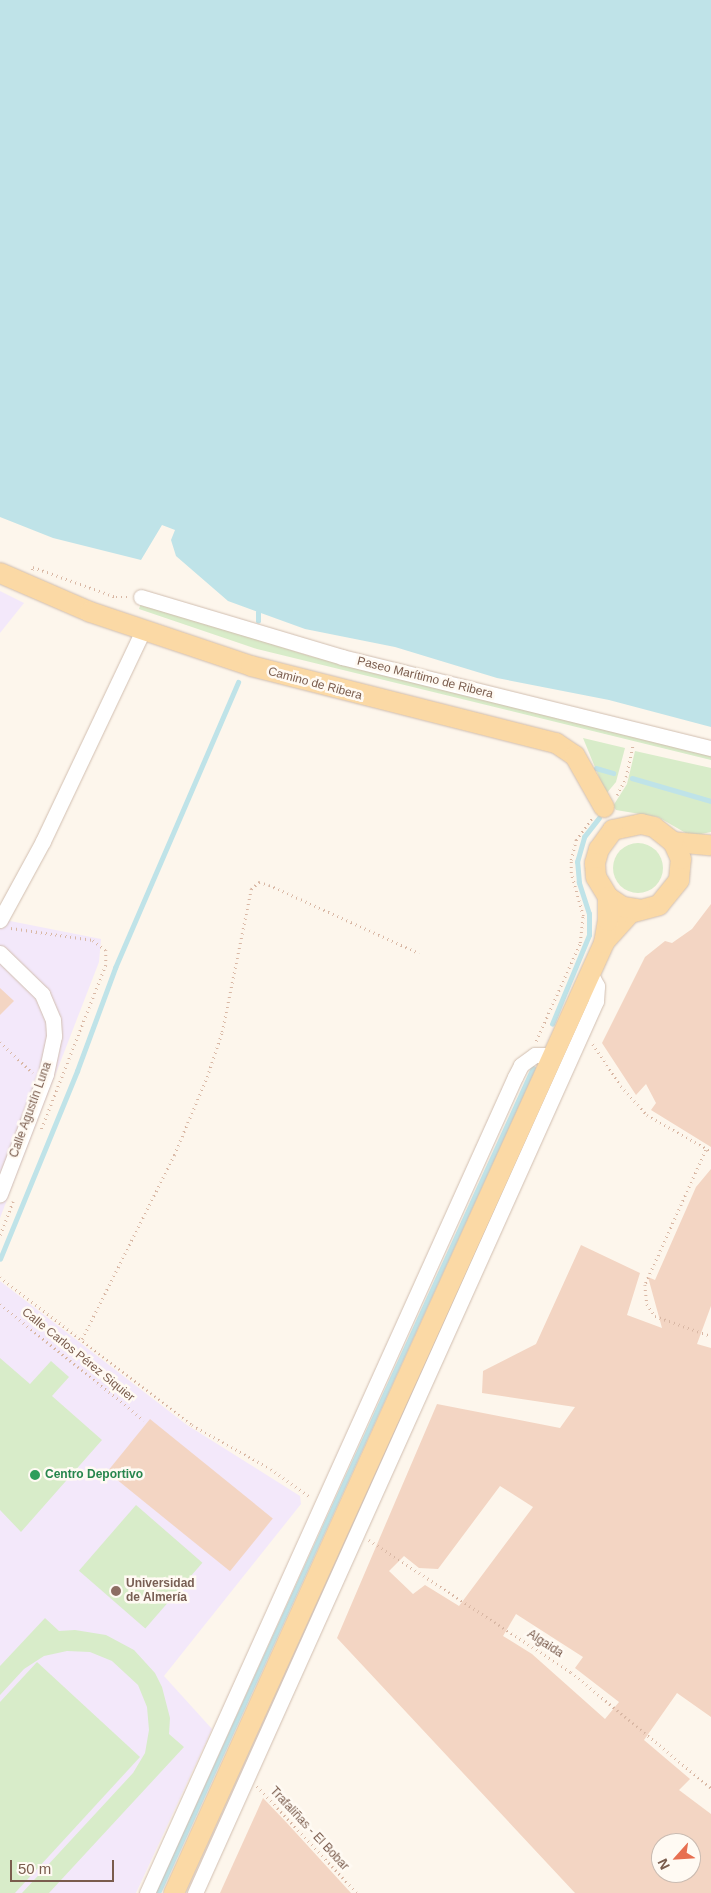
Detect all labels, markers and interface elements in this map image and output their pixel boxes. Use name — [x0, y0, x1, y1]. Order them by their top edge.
street label: Paseo Marítimo de Ribera — [356, 654, 494, 702]
street label: Camino de Ribera — [266, 665, 364, 703]
street label: Calle Agustín Luna — [7, 1060, 55, 1160]
street label: Calle Carlos Pérez Siquier — [19, 1305, 137, 1405]
place label: Centro Deportivo — [45, 1468, 143, 1482]
marker: Centro Deportivo — [29, 1469, 41, 1481]
place label: Universidad de Almería — [126, 1577, 195, 1605]
marker: Universidad de Almería — [110, 1585, 122, 1597]
street label: Algaida — [524, 1627, 566, 1661]
street label: Trafaliñas - El Bobar — [267, 1784, 351, 1874]
north arrow — [651, 1833, 701, 1883]
scale bar — [12, 1850, 116, 1882]
text: N — [654, 1856, 673, 1872]
text: 50 m — [18, 1860, 51, 1877]

